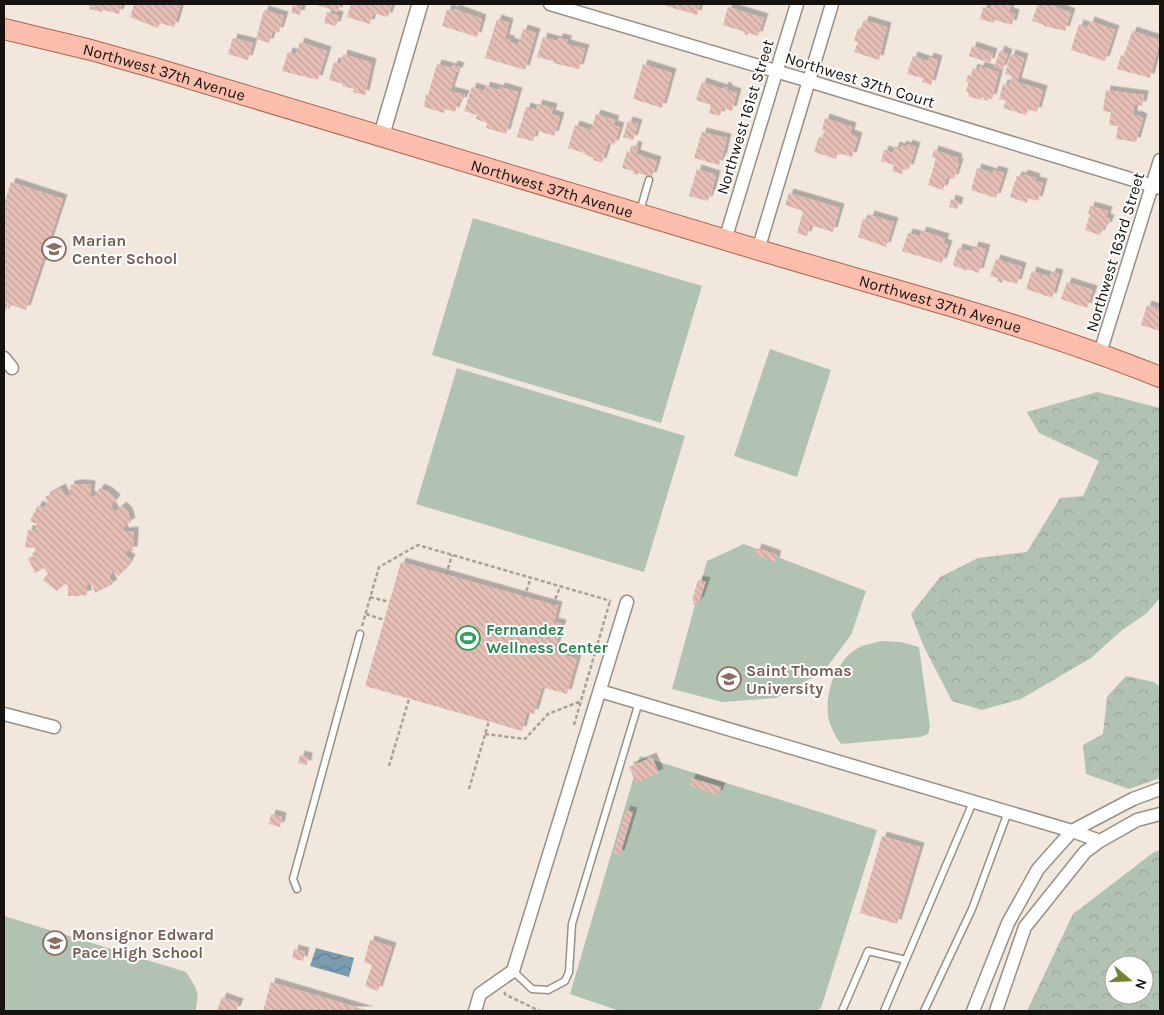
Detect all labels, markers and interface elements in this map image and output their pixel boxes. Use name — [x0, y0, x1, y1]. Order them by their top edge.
street label: Northwest 161st Street — [712, 37, 778, 197]
street label: Northwest 37th Avenue — [81, 39, 248, 105]
street label: Northwest 37th Court — [783, 48, 937, 112]
street label: Northwest 37th Avenue — [469, 155, 636, 221]
street label: Northwest 163rd Street — [1082, 170, 1148, 334]
place label: Marian Center School — [72, 231, 177, 268]
school or university icon: Marian Center School — [41, 236, 67, 262]
street label: Northwest 37th Avenue — [857, 270, 1024, 337]
place label: Fernandez Wellness Center — [486, 620, 608, 657]
sports icon: Fernandez Wellness Center — [455, 625, 481, 651]
place label: Saint Thomas University — [746, 661, 852, 698]
school or university icon: Saint Thomas University — [716, 666, 742, 692]
place label: Monsignor Edward Pace High School — [72, 925, 214, 962]
school or university icon: Monsignor Edward Pace High School — [42, 930, 68, 956]
north arrow — [1104, 955, 1154, 1005]
text: N — [1131, 977, 1150, 992]

